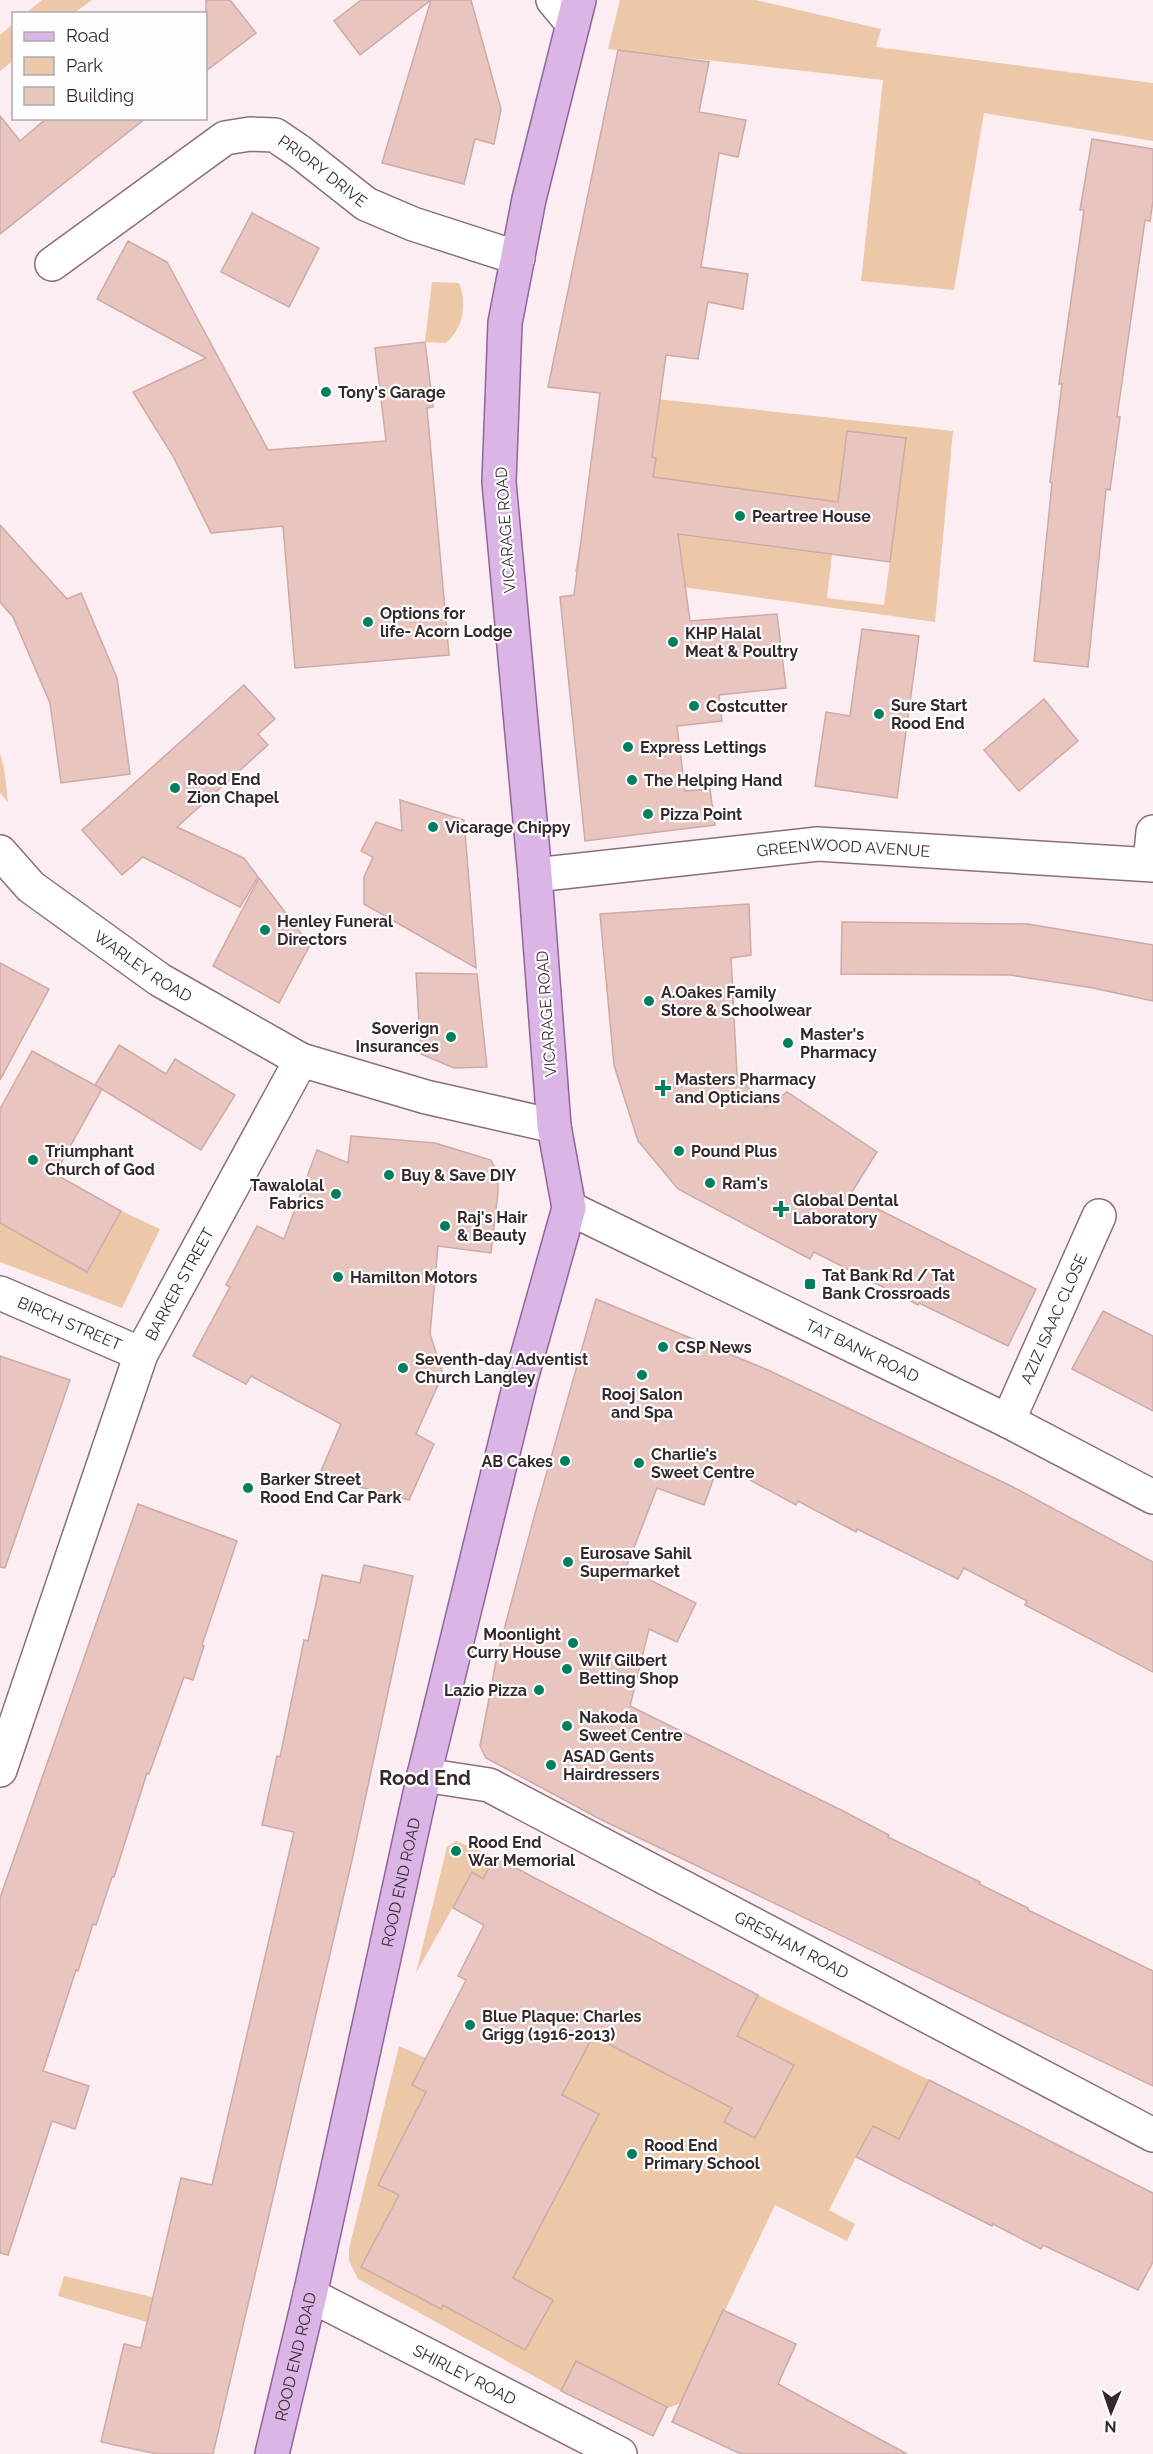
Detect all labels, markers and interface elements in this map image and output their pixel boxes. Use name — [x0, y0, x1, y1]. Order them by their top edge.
legend — [12, 12, 207, 120]
text: Road — [66, 25, 109, 46]
text: Park — [66, 55, 103, 76]
text: Building — [66, 85, 134, 106]
street label: PRIORY DRIVE — [275, 131, 371, 211]
place label: Tony's Garage — [338, 383, 446, 402]
marker: Tony's Garage — [319, 385, 333, 399]
street label: VICARAGE ROAD — [492, 466, 519, 594]
place label: Peartree House — [752, 507, 871, 526]
marker: Peartree House — [733, 509, 747, 523]
place label: Options for life- Acorn Lodge — [380, 604, 513, 641]
marker: Options for life- Acorn Lodge — [361, 615, 375, 629]
place label: KHP Halal Meat & Poultry — [685, 624, 798, 661]
marker: KHP Halal Meat & Poultry — [666, 635, 680, 649]
place label: Sure Start Rood End — [891, 696, 967, 733]
place label: Costcutter — [706, 697, 787, 716]
marker: Costcutter — [687, 699, 701, 713]
marker: Sure Start Rood End — [872, 707, 886, 721]
place label: Express Lettings — [640, 738, 767, 757]
marker: Express Lettings — [621, 740, 635, 754]
place label: Rood End Zion Chapel — [187, 770, 280, 807]
place label: The Helping Hand — [644, 771, 782, 790]
marker: The Helping Hand — [625, 773, 639, 787]
marker: Rood End Zion Chapel — [168, 781, 182, 795]
place label: Pizza Point — [660, 805, 742, 824]
marker: Pizza Point — [641, 807, 655, 821]
place label: Vicarage Chippy — [445, 818, 571, 837]
marker: Vicarage Chippy — [426, 820, 440, 834]
street label: GREENWOOD AVENUE — [756, 835, 931, 861]
place label: Henley Funeral Directors — [277, 912, 394, 949]
marker: Henley Funeral Directors — [258, 923, 272, 937]
street label: WARLEY ROAD — [90, 926, 195, 1006]
street label: VICARAGE ROAD — [533, 950, 560, 1078]
place label: A.Oakes Family Store & Schoolwear — [661, 983, 812, 1020]
marker: A.Oakes Family Store & Schoolwear — [642, 994, 656, 1008]
place label: Soverign Insurances — [356, 1019, 439, 1056]
place label: Master's Pharmacy — [800, 1025, 877, 1062]
marker: Soverign Insurances — [444, 1030, 458, 1044]
marker: Master's Pharmacy — [781, 1036, 795, 1050]
place label: Masters Pharmacy and Opticians — [675, 1070, 816, 1107]
marker: Masters Pharmacy and Opticians — [656, 1081, 670, 1095]
place label: Triumphant Church of God — [45, 1142, 155, 1179]
place label: Pound Plus — [691, 1142, 777, 1161]
marker: Pound Plus — [672, 1144, 686, 1158]
marker: Triumphant Church of God — [26, 1153, 40, 1167]
place label: Buy & Save DIY — [401, 1166, 517, 1185]
marker: Buy & Save DIY — [382, 1168, 396, 1182]
place label: Ram's — [722, 1174, 768, 1193]
place label: Tawalolal Fabrics — [250, 1176, 325, 1213]
marker: Ram's — [703, 1176, 717, 1190]
marker: Tawalolal Fabrics — [329, 1187, 343, 1201]
place label: Global Dental Laboratory — [793, 1191, 899, 1228]
marker: Global Dental Laboratory — [774, 1202, 788, 1216]
place label: Raj's Hair & Beauty — [457, 1208, 527, 1245]
marker: Raj's Hair & Beauty — [438, 1219, 452, 1233]
street label: BARKER STREET — [141, 1224, 218, 1344]
street label: AZIZ ISAAC CLOSE — [1017, 1251, 1091, 1387]
place label: Tat Bank Rd / Tat Bank Crossroads — [822, 1266, 955, 1303]
place label: Hamilton Motors — [350, 1268, 477, 1287]
marker: Hamilton Motors — [331, 1270, 345, 1284]
marker: Tat Bank Rd / Tat Bank Crossroads — [803, 1277, 817, 1291]
street label: BIRCH STREET — [15, 1293, 125, 1355]
street label: TAT BANK ROAD — [802, 1315, 922, 1386]
place label: CSP News — [675, 1338, 752, 1357]
marker: CSP News — [656, 1340, 670, 1354]
place label: Seventh-day Adventist Church Langley — [415, 1350, 588, 1387]
marker: Seventh-day Adventist Church Langley — [396, 1361, 410, 1375]
marker: Rooj Salon and Spa — [635, 1368, 649, 1382]
place label: Rooj Salon and Spa — [601, 1385, 683, 1422]
place label: Charlie's Sweet Centre — [651, 1445, 755, 1482]
place label: AB Cakes — [481, 1452, 553, 1471]
marker: AB Cakes — [558, 1454, 572, 1468]
marker: Charlie's Sweet Centre — [632, 1456, 646, 1470]
place label: Barker Street Rood End Car Park — [260, 1470, 401, 1507]
marker: Barker Street Rood End Car Park — [241, 1481, 255, 1495]
place label: Eurosave Sahil Supermarket — [580, 1544, 693, 1581]
marker: Eurosave Sahil Supermarket — [561, 1555, 575, 1569]
place label: Moonlight Curry House — [467, 1625, 561, 1662]
marker: Moonlight Curry House — [566, 1636, 580, 1650]
place label: Wilf Gilbert Betting Shop — [579, 1651, 679, 1688]
marker: Wilf Gilbert Betting Shop — [560, 1662, 574, 1676]
place label: Lazio Pizza — [444, 1681, 527, 1700]
marker: Lazio Pizza — [532, 1683, 546, 1697]
place label: Nakoda Sweet Centre — [579, 1708, 683, 1745]
marker: Nakoda Sweet Centre — [560, 1719, 574, 1733]
place label: ASAD Gents Hairdressers — [563, 1747, 660, 1784]
marker: ASAD Gents Hairdressers — [544, 1758, 558, 1772]
district label: Rood End — [379, 1766, 471, 1790]
street label: ROOD END ROAD — [378, 1816, 424, 1949]
place label: Rood End War Memorial — [468, 1833, 576, 1870]
marker: Rood End War Memorial — [449, 1844, 463, 1858]
street label: GRESHAM ROAD — [731, 1907, 852, 1983]
place label: Blue Plaque: Charles Grigg (1916-2013) — [482, 2007, 642, 2044]
marker: Blue Plaque: Charles Grigg (1916-2013) — [463, 2018, 477, 2032]
place label: Rood End Primary School — [644, 2136, 761, 2173]
marker: Rood End Primary School — [625, 2147, 639, 2161]
street label: ROOD END ROAD — [271, 2290, 320, 2423]
street label: SHIRLEY ROAD — [410, 2341, 519, 2409]
north arrow — [1081, 2382, 1141, 2442]
text: N — [1104, 2417, 1117, 2436]

